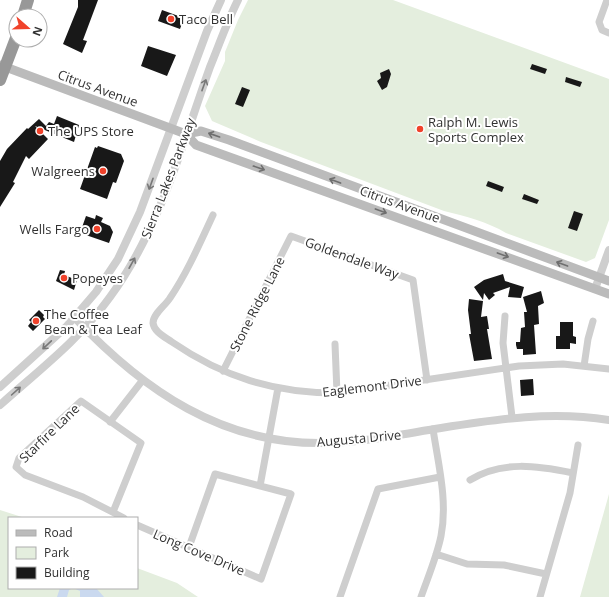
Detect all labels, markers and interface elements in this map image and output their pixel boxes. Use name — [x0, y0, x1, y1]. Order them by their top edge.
north arrow — [8, 8, 48, 48]
place label: Taco Bell — [179, 10, 233, 28]
marker: Taco Bell — [166, 14, 176, 24]
text: N — [29, 25, 46, 38]
street label: Citrus Avenue — [55, 65, 141, 111]
one-way arrow — [201, 78, 208, 91]
place label: Ralph M. Lewis Sports Complex — [428, 113, 524, 146]
street label: Sierra Lakes Parkway — [137, 115, 199, 241]
place label: The UPS Store — [48, 122, 134, 140]
marker: Ralph M. Lewis Sports Complex — [415, 124, 425, 134]
marker: The UPS Store — [35, 126, 45, 136]
one-way arrow — [207, 131, 220, 138]
place label: Walgreens — [31, 162, 95, 180]
one-way arrow — [252, 164, 264, 172]
marker: Walgreens — [98, 166, 108, 176]
one-way arrow — [330, 176, 342, 184]
one-way arrow — [146, 178, 154, 190]
street label: Citrus Avenue — [357, 181, 443, 227]
one-way arrow — [375, 207, 387, 215]
place label: Wells Fargo — [19, 220, 89, 238]
marker: Wells Fargo — [92, 224, 102, 234]
street label: Goldendale Way — [303, 233, 402, 283]
one-way arrow — [497, 252, 509, 260]
street label: Stone Ridge Lane — [225, 253, 289, 355]
one-way arrow — [129, 257, 137, 269]
one-way arrow — [557, 260, 569, 268]
place label: Popeyes — [72, 269, 123, 287]
marker: Popeyes — [59, 273, 69, 283]
place label: The Coffee Bean & Tea Leaf — [44, 305, 142, 338]
marker: The Coffee Bean & Tea Leaf — [31, 316, 41, 326]
one-way arrow — [42, 340, 52, 350]
street label: Eaglemont Drive — [321, 371, 423, 401]
one-way arrow — [11, 386, 21, 395]
street label: Starfire Lane — [15, 400, 83, 466]
street label: Augusta Drive — [316, 425, 402, 451]
legend — [8, 517, 138, 589]
text: Road — [44, 524, 73, 541]
street label: Long Cove Drive — [150, 525, 248, 579]
text: Park — [44, 544, 70, 561]
text: Building — [44, 564, 90, 581]

